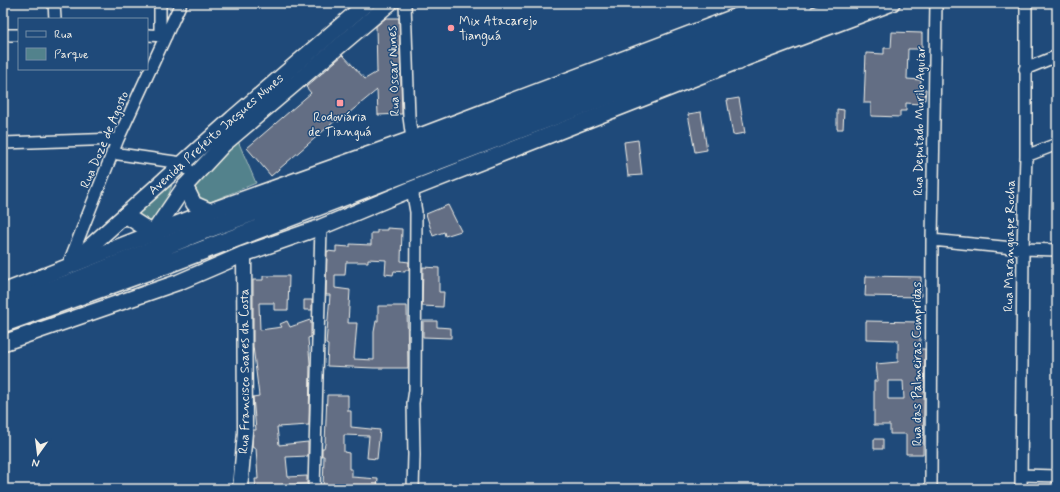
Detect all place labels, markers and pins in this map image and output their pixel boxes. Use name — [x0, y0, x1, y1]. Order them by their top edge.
place label: Mix Atacarejo Tianguá — [459, 13, 537, 46]
marker: Mix Atacarejo Tianguá — [446, 23, 456, 33]
marker: Rodoviária de Tianguá — [335, 98, 345, 108]
place label: Rodoviária de Tianguá — [308, 109, 372, 141]

